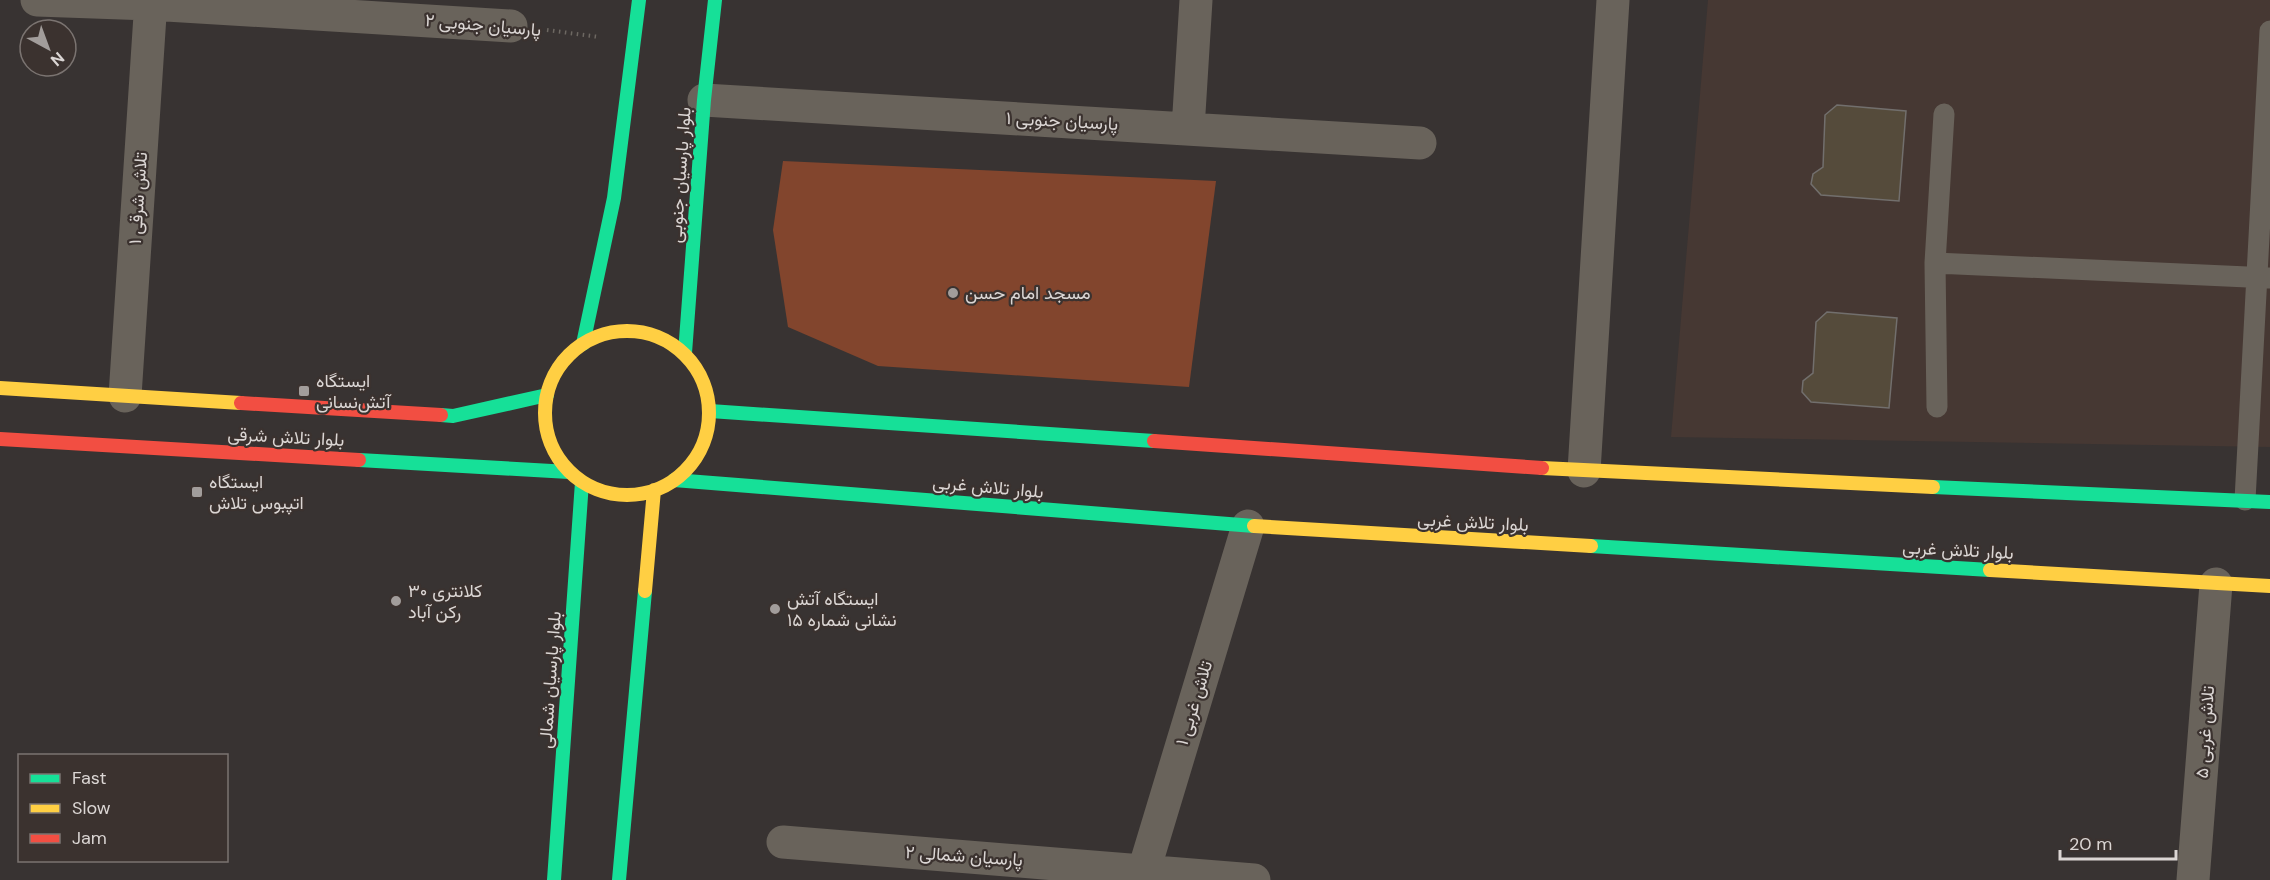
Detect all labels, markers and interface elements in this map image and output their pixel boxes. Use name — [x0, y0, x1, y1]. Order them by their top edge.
street label: ۲ پارسیان جنوبی — [424, 8, 542, 42]
north arrow — [18, 18, 78, 78]
text: N — [46, 47, 69, 71]
street label: بلوار پارسیان جنوبی — [663, 106, 697, 244]
street label: ۱ پارسیان جنوبی — [1005, 106, 1119, 136]
street label: ۱ تلاش شرقی — [123, 151, 153, 245]
place label: مسجد امام حسن — [965, 281, 1091, 305]
marker: مسجد امام حسن — [946, 286, 960, 300]
place label: ایستگاه آتش‌نسانی — [316, 369, 392, 414]
marker: ایستگاه آتش‌نسانی — [297, 384, 311, 398]
street label: بلوار تلاش شرقی — [227, 422, 345, 452]
place label: ایستگاه اتپبوس تلاش — [209, 470, 304, 515]
street label: بلوار تلاش غربی — [931, 470, 1045, 504]
marker: ایستگاه اتپبوس تلاش — [190, 485, 204, 499]
street label: بلوار تلاش غربی — [1417, 507, 1529, 537]
street label: بلوار تلاش غربی — [1902, 535, 2014, 565]
place label: کلانتری ۳۰ رکن آباد — [408, 579, 482, 624]
place label: ایستگاه آتش نشانی شماره ۱۵ — [787, 587, 897, 632]
marker: کلانتری ۳۰ رکن آباد — [389, 594, 403, 608]
marker: ایستگاه آتش نشانی شماره ۱۵ — [768, 602, 782, 616]
street label: بلوار پارسیان شمالی — [533, 610, 567, 750]
street label: ۱ تلاش غربی — [1170, 658, 1218, 748]
street label: ۵ تلاش غربی — [2190, 685, 2220, 779]
legend — [18, 754, 228, 862]
text: Fast — [72, 766, 107, 790]
text: Slow — [72, 796, 111, 820]
scale bar — [2060, 823, 2176, 861]
text: Jam — [72, 826, 107, 850]
text: 20 m — [2069, 832, 2112, 856]
street label: ۲ پارسیان شمالی — [904, 840, 1024, 872]

